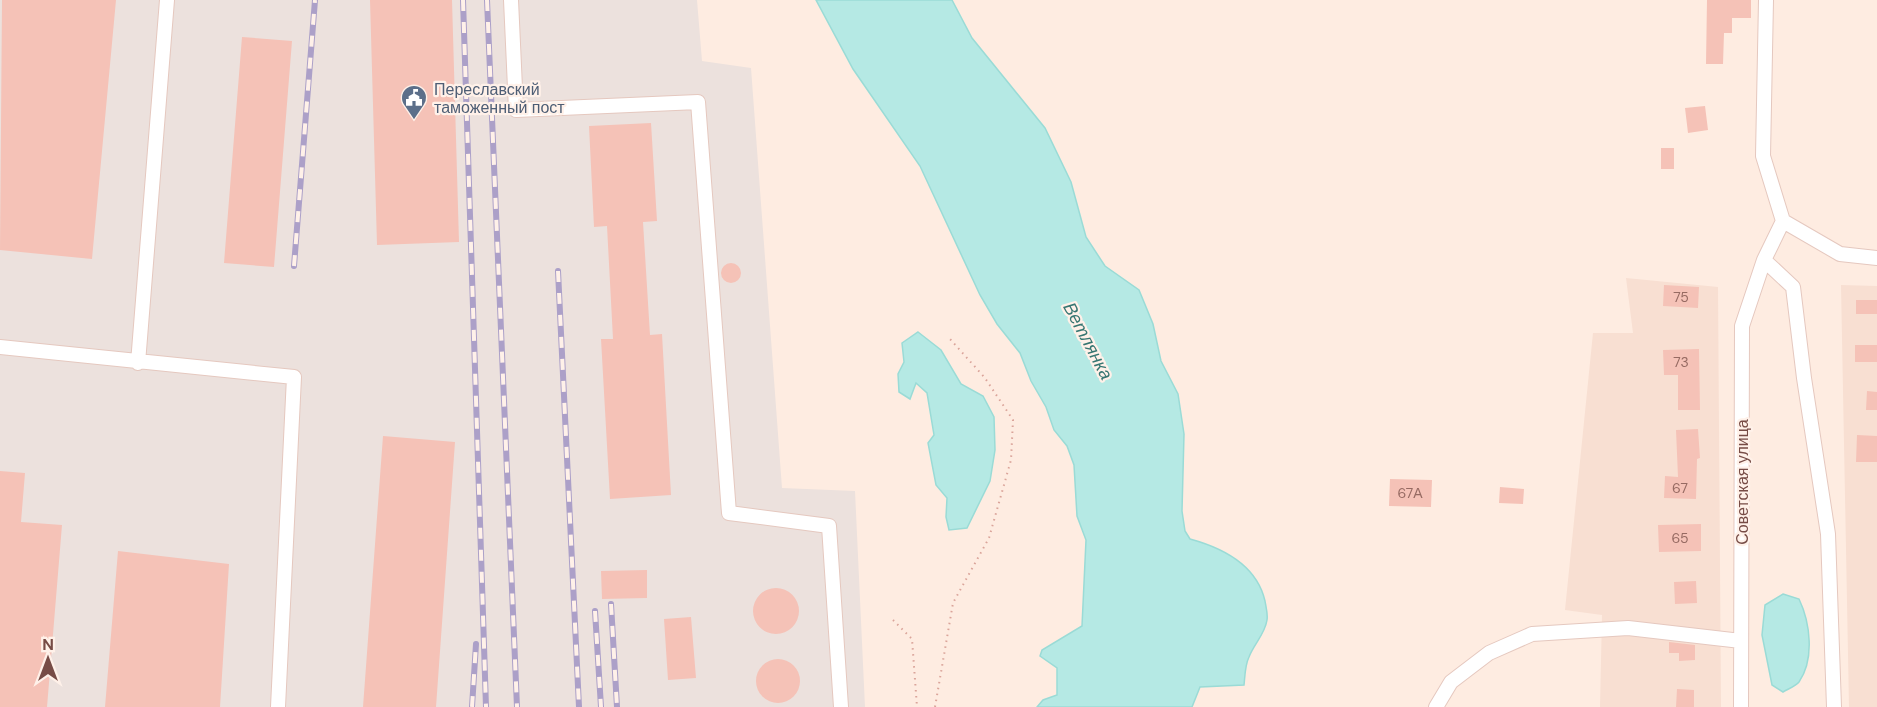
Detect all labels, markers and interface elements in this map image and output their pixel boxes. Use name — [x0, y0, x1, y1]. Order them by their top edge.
place label: Переславский таможенный пост — [434, 79, 565, 118]
public building icon: Переславский таможенный пост — [399, 83, 429, 121]
house number: 75 — [1673, 288, 1689, 306]
water label: Ветлянка — [1058, 298, 1118, 384]
house number: 73 — [1673, 353, 1689, 371]
street label: Советская улица — [1732, 419, 1753, 545]
house number: 67 — [1672, 479, 1688, 497]
house number: 67А — [1397, 484, 1423, 502]
house number: 65 — [1671, 529, 1689, 547]
north arrow — [18, 629, 78, 689]
text: N — [42, 634, 54, 655]

